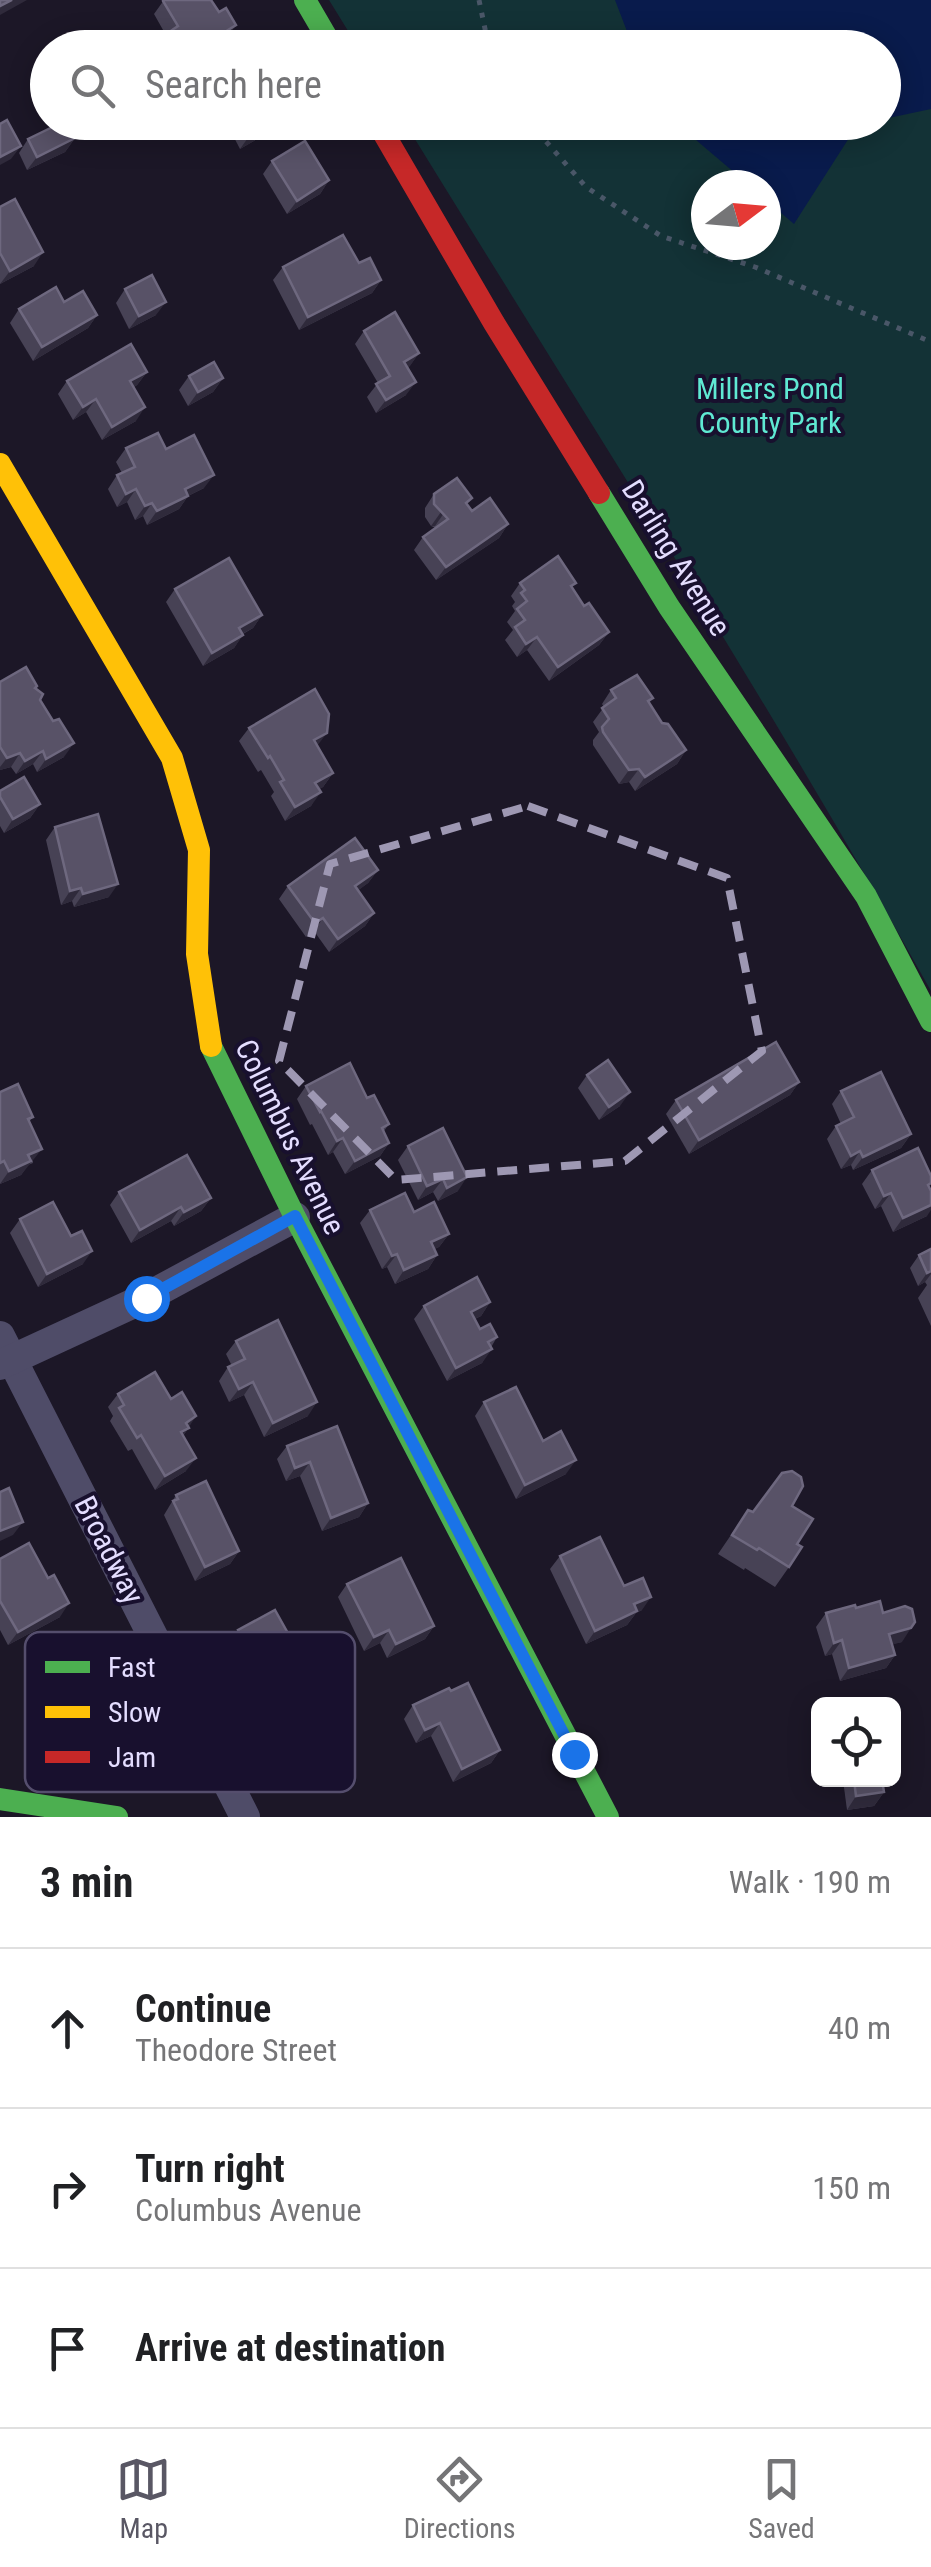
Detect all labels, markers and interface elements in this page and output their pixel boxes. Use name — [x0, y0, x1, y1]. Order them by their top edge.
search box — [30, 30, 901, 140]
icon: search — [65, 58, 120, 113]
text: Search here — [145, 63, 322, 107]
north arrow — [691, 170, 781, 260]
park label: Millers Pond County Park — [696, 371, 844, 440]
street label: Darling Avenue — [615, 473, 738, 642]
street label: Columbus Avenue — [228, 1034, 353, 1240]
route start — [124, 1276, 170, 1322]
street label: Broadway — [68, 1490, 151, 1609]
legend — [25, 1632, 355, 1792]
text: Fast — [108, 1651, 155, 1684]
text: Slow — [108, 1696, 161, 1729]
map controls — [811, 1697, 901, 1787]
button: locate — [811, 1697, 901, 1787]
route end — [552, 1732, 598, 1778]
text: Jam — [108, 1741, 156, 1774]
text: 3 min — [40, 1858, 133, 1907]
text: Walk · 190 m — [729, 1863, 891, 1901]
text: Continue — [135, 1987, 271, 2031]
icon: ahead — [40, 2001, 95, 2056]
text: 40 m — [828, 2009, 891, 2047]
text: Theodore Street — [135, 2031, 337, 2069]
text: Turn right — [135, 2147, 285, 2191]
icon: right — [40, 2161, 95, 2216]
text: 150 m — [812, 2169, 891, 2207]
text: Columbus Avenue — [135, 2191, 361, 2229]
icon: arrive — [40, 2321, 95, 2376]
text: Arrive at destination — [135, 2326, 445, 2370]
tab: Map — [116, 2452, 171, 2545]
tab: Directions — [404, 2452, 516, 2545]
tab: Saved — [748, 2452, 815, 2545]

